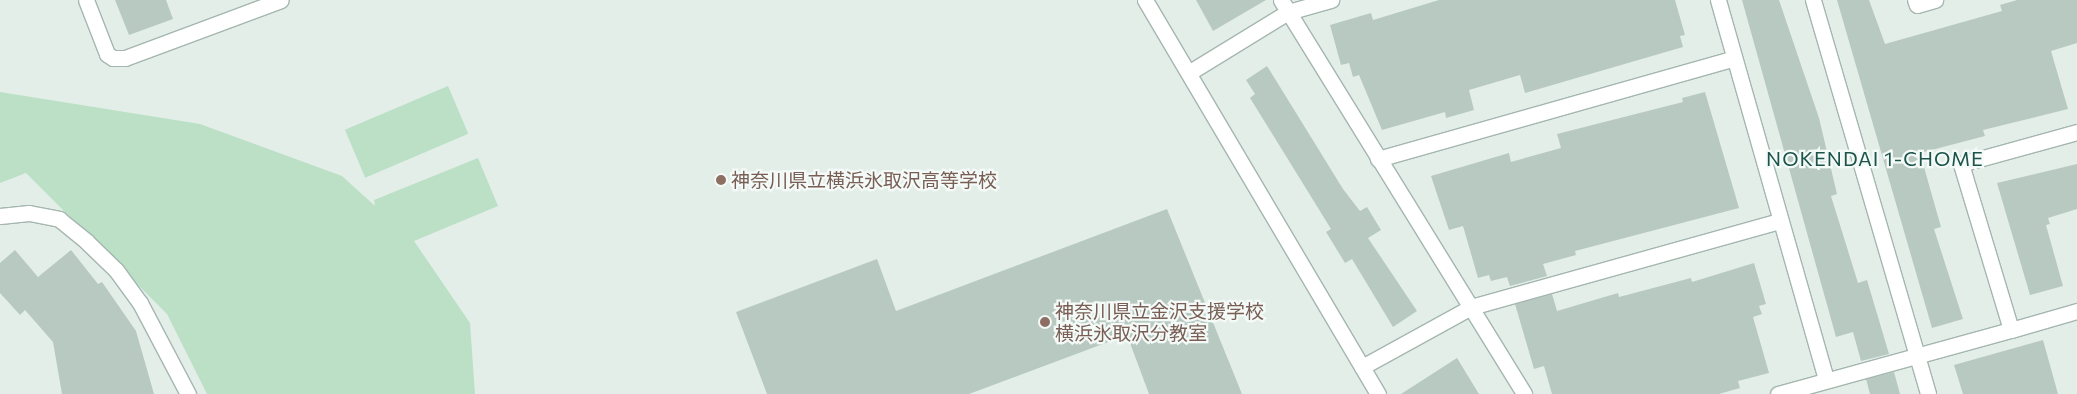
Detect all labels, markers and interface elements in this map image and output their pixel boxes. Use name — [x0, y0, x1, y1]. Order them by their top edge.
district label: NOKENDAI 1-CHOME — [1764, 146, 1986, 170]
place label: 神奈川県立横浜氷取沢高等学校 — [731, 169, 997, 191]
marker: 神奈川県立横浜氷取沢高等学校 — [715, 174, 727, 186]
place label: 神奈川県立金沢支援学校 横浜氷取沢分教室 — [1055, 300, 1264, 344]
marker: 神奈川県立金沢支援学校 横浜氷取沢分教室 — [1039, 316, 1051, 328]

